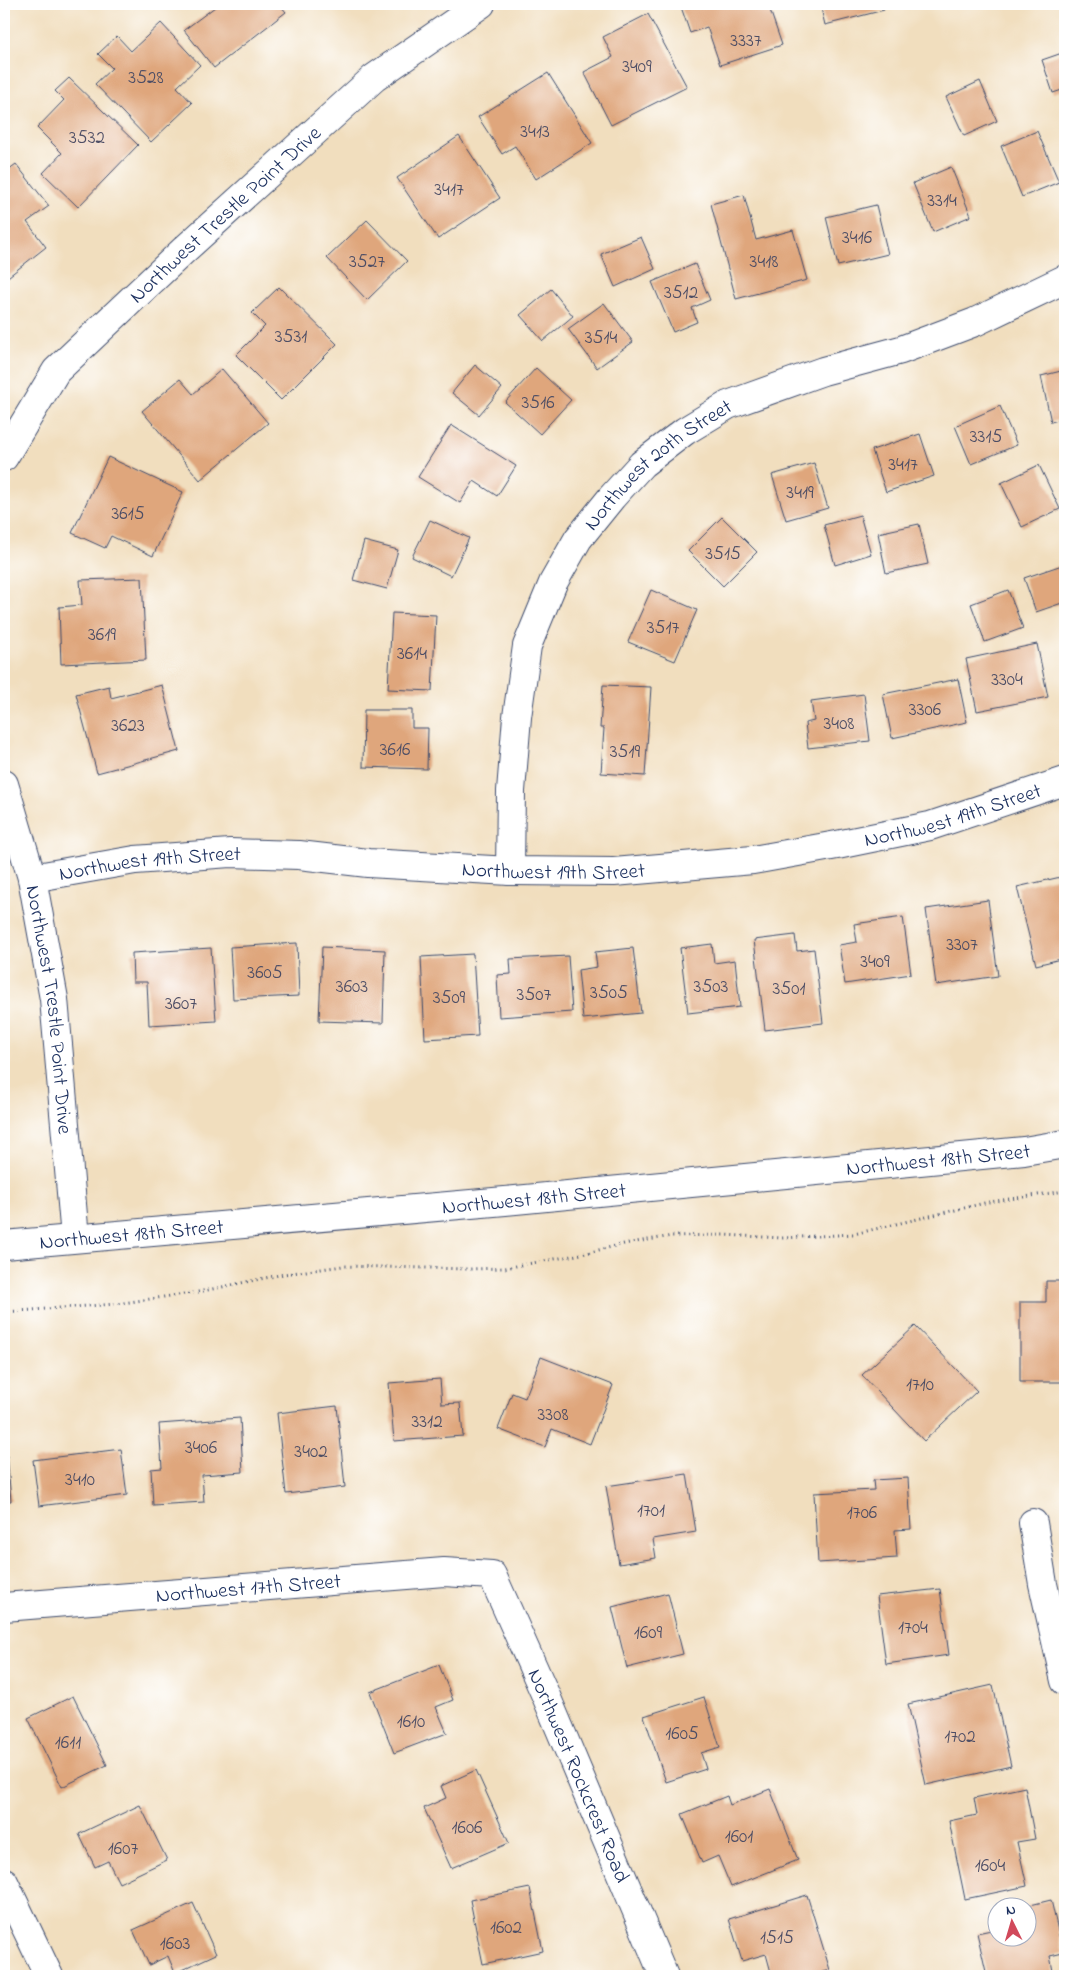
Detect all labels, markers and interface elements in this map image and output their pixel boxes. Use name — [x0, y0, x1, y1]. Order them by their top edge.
house number: 3337 — [730, 28, 762, 55]
house number: 3409 — [622, 54, 652, 81]
house number: 3528 — [128, 65, 164, 92]
street label: Northwest Trestle Point Drive — [123, 119, 329, 311]
house number: 3413 — [520, 119, 550, 146]
house number: 3532 — [69, 125, 105, 152]
house number: 3417 — [434, 177, 464, 204]
house number: 3314 — [927, 188, 957, 215]
house number: 3416 — [842, 225, 872, 252]
house number: 3527 — [349, 249, 385, 276]
house number: 3418 — [750, 249, 778, 276]
house number: 3512 — [664, 280, 698, 307]
house number: 3531 — [275, 324, 307, 351]
house number: 3514 — [585, 325, 617, 352]
house number: 3516 — [521, 390, 555, 417]
street label: Northwest 20th Street — [578, 393, 739, 538]
house number: 3315 — [970, 424, 1002, 451]
house number: 3417 — [888, 452, 918, 479]
house number: 3419 — [786, 480, 814, 507]
house number: 3615 — [111, 501, 145, 528]
house number: 3515 — [705, 541, 741, 568]
house number: 3517 — [647, 615, 679, 642]
house number: 3619 — [88, 622, 116, 649]
house number: 3614 — [397, 641, 427, 668]
house number: 3304 — [991, 667, 1023, 694]
house number: 3306 — [909, 697, 941, 724]
house number: 3408 — [823, 711, 855, 738]
house number: 3623 — [111, 713, 145, 740]
house number: 3616 — [380, 737, 410, 764]
house number: 3519 — [610, 739, 641, 766]
street label: Northwest 19th Street — [862, 777, 1046, 856]
street label: Northwest 19th Street — [57, 840, 241, 890]
street label: Northwest 19th Street — [461, 855, 646, 889]
street label: Northwest Trestle Point Drive — [17, 883, 79, 1136]
house number: 3307 — [946, 932, 978, 959]
house number: 3409 — [860, 949, 890, 976]
house number: 3605 — [247, 960, 283, 987]
house number: 3603 — [336, 974, 368, 1001]
house number: 3503 — [694, 974, 729, 1001]
house number: 3501 — [773, 976, 805, 1003]
house number: 3505 — [590, 980, 628, 1007]
house number: 3507 — [517, 982, 552, 1009]
house number: 3509 — [433, 985, 466, 1012]
house number: 3607 — [165, 991, 197, 1018]
street label: Northwest 18th Street — [845, 1137, 1033, 1185]
street label: Northwest 18th Street — [441, 1176, 628, 1223]
street label: Northwest 18th Street — [38, 1213, 225, 1259]
house number: 1710 — [906, 1372, 934, 1399]
house number: 3308 — [537, 1402, 569, 1429]
house number: 3312 — [411, 1409, 443, 1436]
house number: 3406 — [185, 1435, 217, 1462]
house number: 3402 — [294, 1439, 328, 1466]
house number: 3410 — [65, 1467, 95, 1494]
house number: 1701 — [637, 1498, 665, 1525]
house number: 1706 — [847, 1500, 877, 1527]
street label: Northwest 17th Street — [155, 1567, 342, 1612]
house number: 1704 — [898, 1615, 928, 1642]
house number: 1609 — [634, 1620, 662, 1647]
street label: Northwest Rockcrest Road — [519, 1664, 636, 1888]
house number: 1610 — [397, 1709, 425, 1736]
house number: 1605 — [665, 1721, 699, 1748]
house number: 1702 — [944, 1724, 976, 1751]
house number: 1611 — [55, 1730, 81, 1757]
house number: 1606 — [452, 1815, 482, 1842]
house number: 1601 — [725, 1824, 753, 1851]
house number: 1607 — [108, 1836, 138, 1863]
house number: 1604 — [975, 1853, 1005, 1880]
north arrow — [986, 1898, 1036, 1948]
text: N — [1005, 1900, 1017, 1921]
house number: 1602 — [490, 1915, 522, 1942]
house number: 1515 — [760, 1925, 794, 1952]
house number: 1603 — [160, 1931, 190, 1958]

